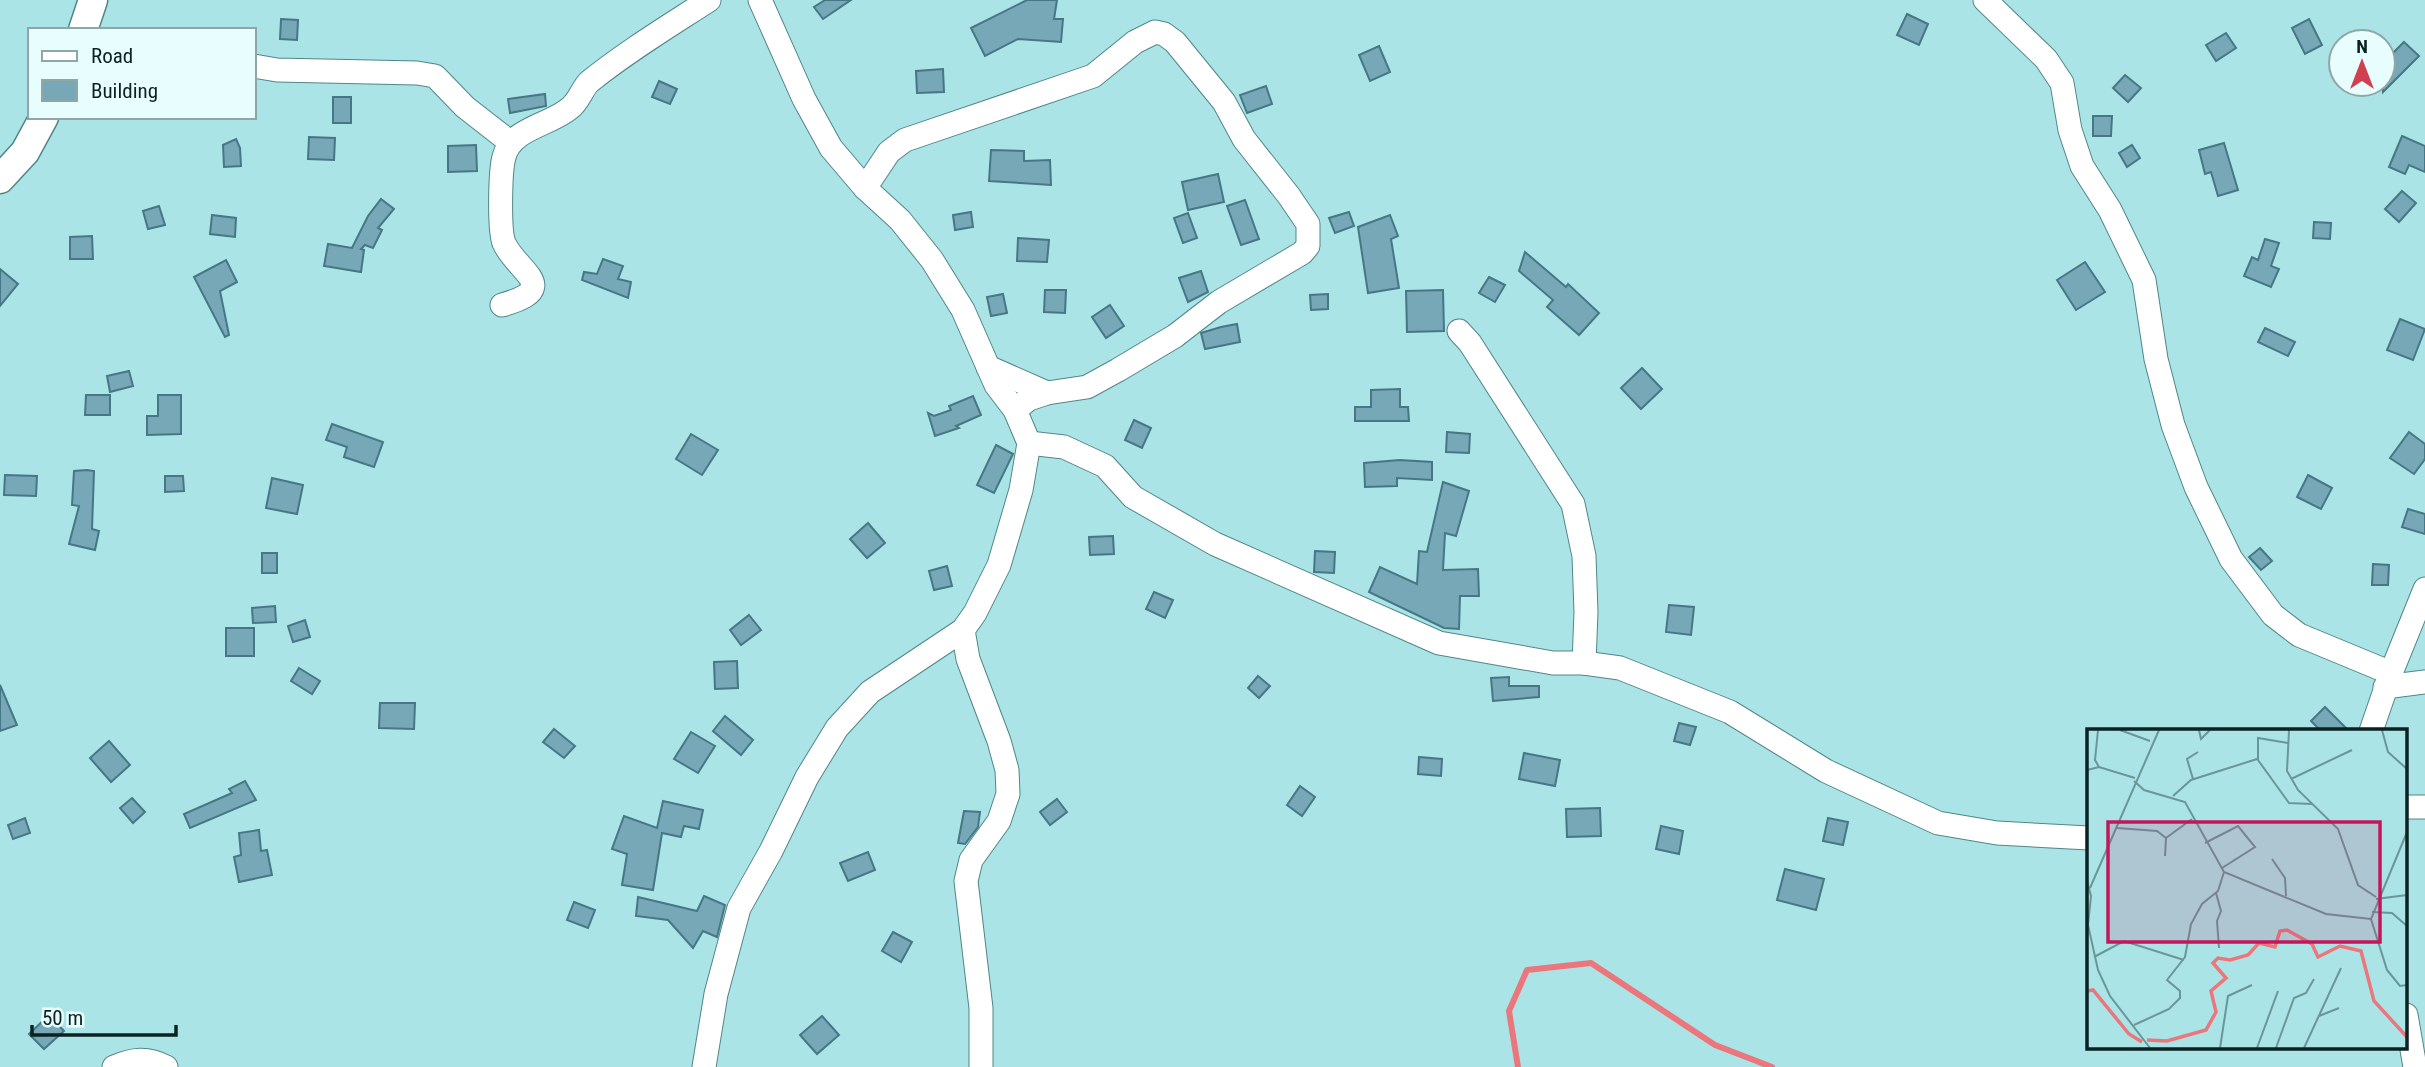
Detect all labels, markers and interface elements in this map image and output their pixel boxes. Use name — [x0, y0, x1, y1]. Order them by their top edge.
legend — [28, 28, 256, 119]
north arrow — [2327, 28, 2397, 98]
text: N — [2356, 35, 2368, 58]
text: Road — [91, 44, 133, 68]
text: Building — [91, 79, 158, 103]
inset map — [2087, 729, 2408, 1050]
scale bar — [32, 993, 175, 1038]
text: 50 m — [42, 1006, 83, 1030]

